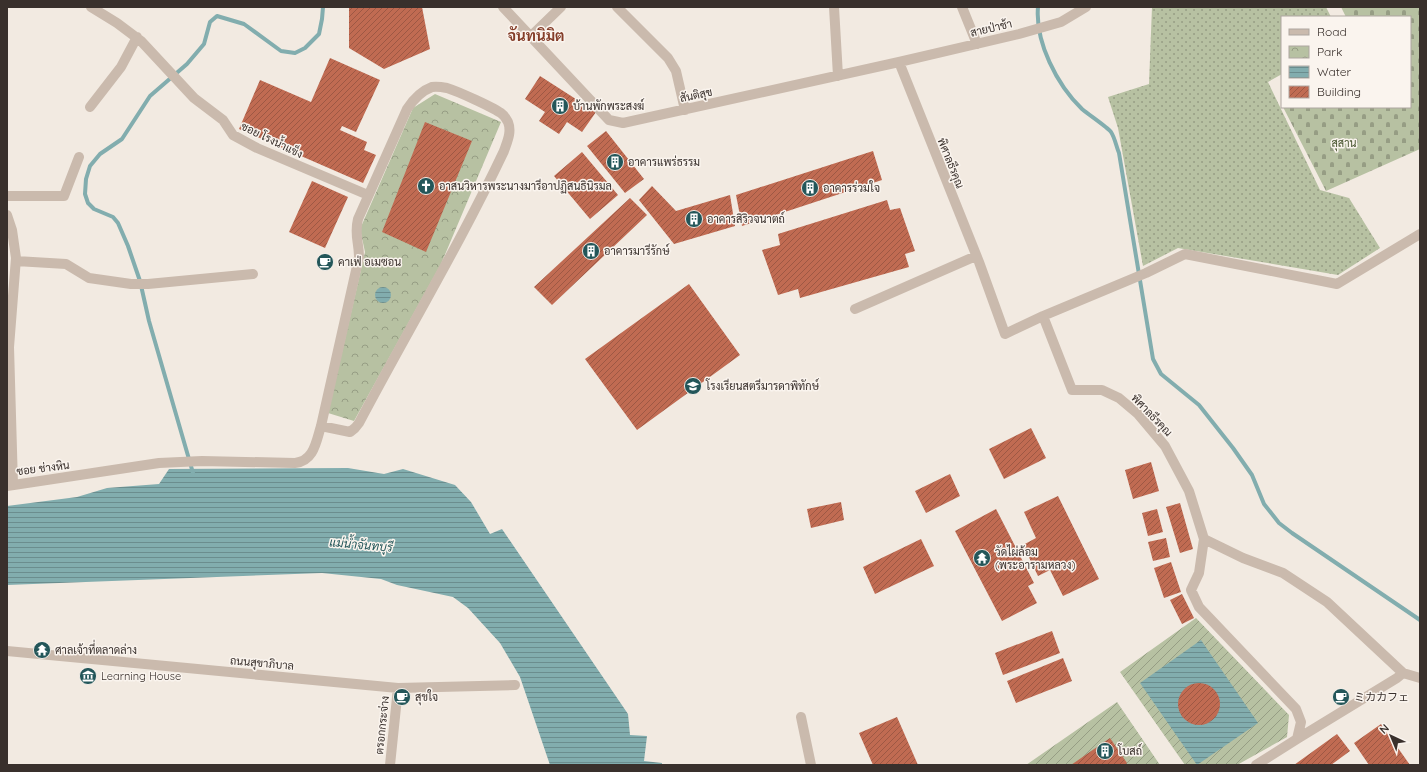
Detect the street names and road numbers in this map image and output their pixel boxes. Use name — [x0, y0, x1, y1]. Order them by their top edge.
street label: สายป่าช้า — [969, 16, 1013, 40]
street label: สันติสุข — [678, 85, 714, 107]
street label: ซอย โรงน้ำแข็ง — [239, 115, 307, 161]
street label: พิศาลธีรคุณ — [933, 135, 968, 191]
street label: พิศาลธีรคุณ — [1127, 390, 1176, 440]
street label: ซอย ช่างหิน — [16, 458, 70, 478]
street label: ถนนสุขาภิบาล — [229, 653, 295, 675]
street label: ตรอกกระจ่าง — [372, 695, 392, 755]

